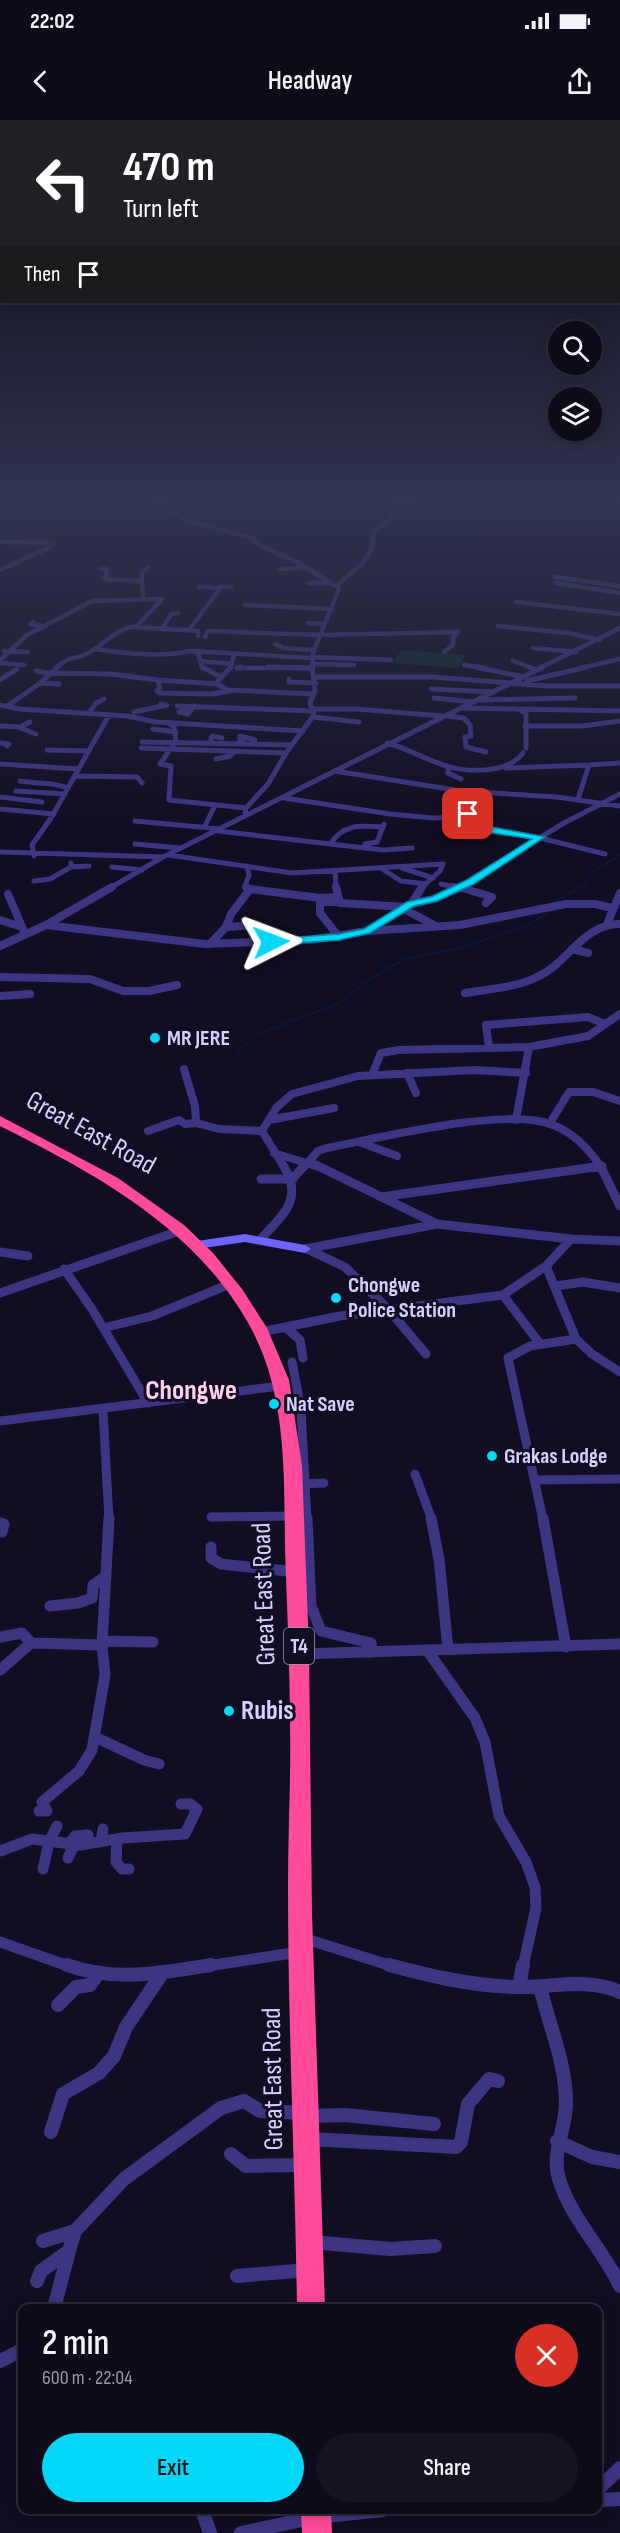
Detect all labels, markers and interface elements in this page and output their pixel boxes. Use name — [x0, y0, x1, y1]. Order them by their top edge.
text: 22:02 — [30, 8, 74, 35]
icon: back — [24, 65, 57, 98]
text: Headway — [268, 65, 352, 97]
icon: share — [563, 65, 596, 98]
text: 470 m — [123, 142, 215, 193]
icon: left — [24, 144, 102, 222]
text: Turn left — [123, 193, 199, 225]
icon: arrive — [72, 258, 105, 291]
text: Then — [24, 261, 60, 288]
map controls — [548, 321, 602, 441]
button: search — [548, 321, 602, 375]
button: layers — [548, 387, 602, 441]
pin — [442, 788, 493, 839]
icon: arrive — [451, 797, 484, 830]
position arrow — [239, 910, 303, 974]
place label: MR JERE — [167, 1025, 230, 1052]
marker: MR JERE — [148, 1031, 162, 1045]
street label: Great East Road — [21, 1084, 161, 1182]
place label: Chongwe Police Station — [348, 1272, 456, 1324]
marker: Chongwe Police Station — [329, 1291, 343, 1305]
district label: Chongwe — [145, 1374, 237, 1407]
place label: Nat Save — [286, 1391, 355, 1418]
marker: Nat Save — [267, 1397, 281, 1411]
place label: Grakas Lodge — [504, 1443, 607, 1470]
marker: Grakas Lodge — [485, 1449, 499, 1463]
street label: Great East Road — [246, 1522, 282, 1666]
road number: T4 — [284, 1628, 314, 1664]
place label: Rubis — [241, 1695, 294, 1727]
marker: Rubis — [222, 1704, 236, 1718]
street label: Great East Road — [256, 2007, 290, 2151]
text: 2 min — [42, 2322, 109, 2365]
button: close — [515, 2324, 578, 2387]
text: 600 m · 22:04 — [42, 2366, 133, 2390]
button: Exit — [42, 2433, 304, 2502]
button: Share — [316, 2433, 578, 2502]

